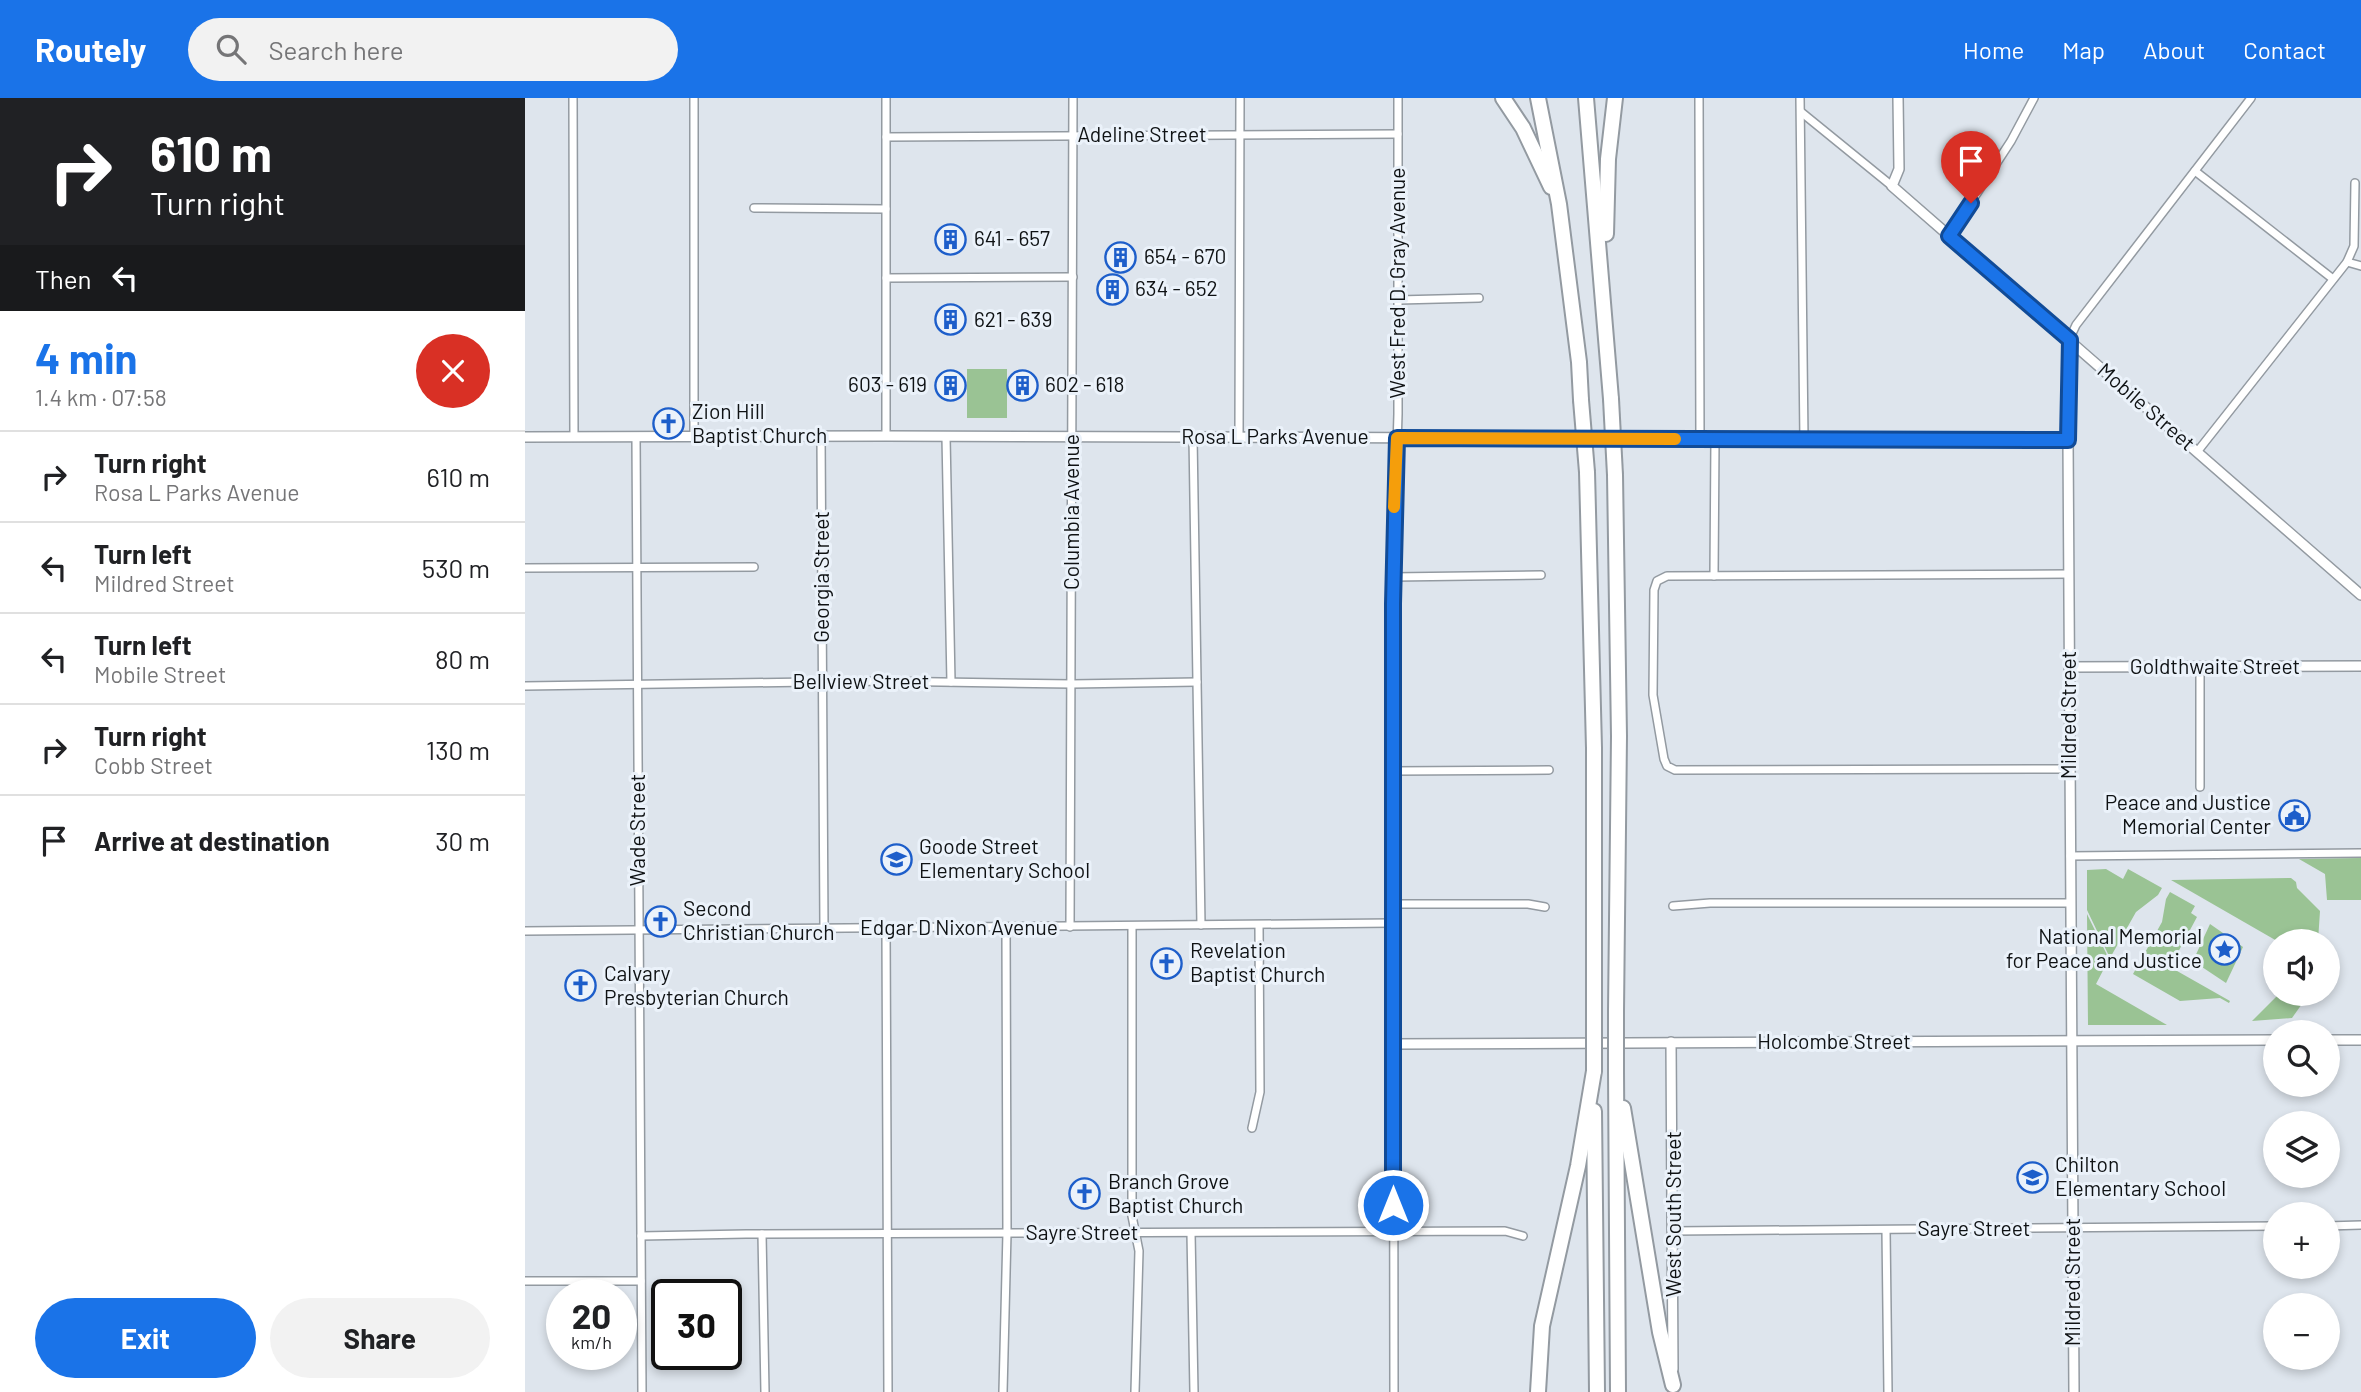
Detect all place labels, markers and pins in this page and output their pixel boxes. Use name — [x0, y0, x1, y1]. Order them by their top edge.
pin — [1941, 131, 2001, 203]
building icon: 641 - 657 — [934, 222, 968, 256]
place label: 641 - 657 — [974, 225, 1050, 250]
building icon: 654 - 670 — [1104, 240, 1138, 274]
place label: 654 - 670 — [1144, 243, 1226, 268]
building icon: 634 - 652 — [1095, 272, 1129, 306]
place label: 634 - 652 — [1135, 275, 1218, 300]
building icon: 621 - 639 — [934, 303, 968, 337]
place label: 621 - 639 — [974, 306, 1052, 331]
building icon: 603 - 619 — [933, 368, 967, 402]
building icon: 602 - 618 — [1005, 368, 1039, 402]
place label: 603 - 619 — [848, 371, 927, 396]
place label: 602 - 618 — [1045, 371, 1124, 396]
place label: Zion Hill Baptist Church — [692, 398, 827, 447]
church icon: Zion Hill Baptist Church — [652, 407, 686, 441]
place label: Peace and Justice Memorial Center — [2105, 789, 2271, 838]
public building icon: Peace and Justice Memorial Center — [2277, 798, 2311, 832]
place label: Goode Street Elementary School — [919, 833, 1090, 882]
school or university icon: Goode Street Elementary School — [879, 842, 913, 876]
place label: Second Christian Church — [683, 895, 835, 944]
church icon: Second Christian Church — [643, 904, 677, 938]
place label: National Memorial for Peace and Justice — [2006, 923, 2202, 972]
place icon: National Memorial for Peace and Justice — [2208, 932, 2242, 966]
place label: Revelation Baptist Church — [1190, 937, 1325, 986]
church icon: Revelation Baptist Church — [1150, 946, 1184, 980]
place label: Calvary Presbyterian Church — [604, 960, 789, 1009]
church icon: Calvary Presbyterian Church — [564, 969, 598, 1003]
place label: Chilton Elementary School — [2055, 1151, 2226, 1200]
school or university icon: Chilton Elementary School — [2015, 1160, 2049, 1194]
place label: Branch Grove Baptist Church — [1108, 1168, 1243, 1217]
church icon: Branch Grove Baptist Church — [1068, 1177, 1102, 1211]

